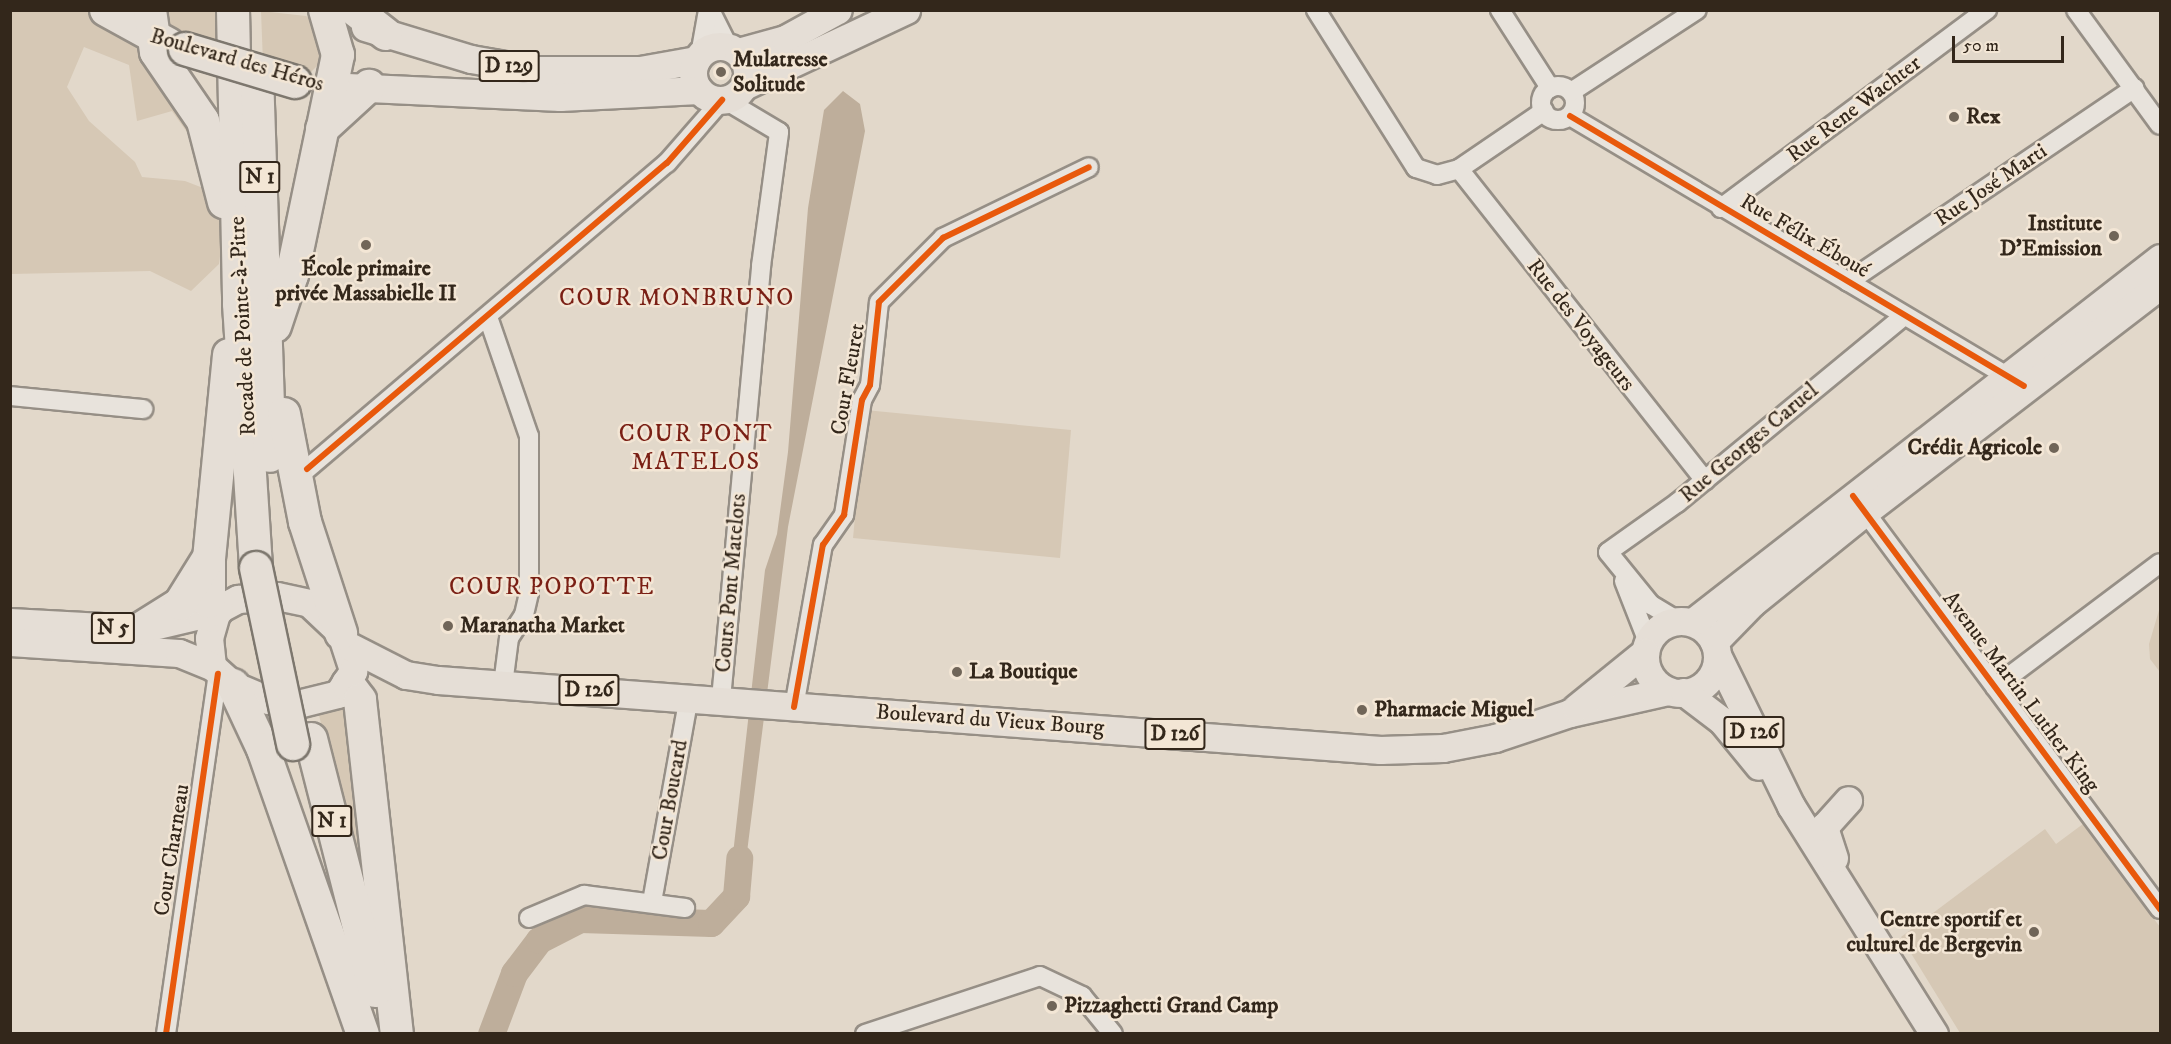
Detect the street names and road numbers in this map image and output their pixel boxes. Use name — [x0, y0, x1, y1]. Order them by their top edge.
street label: Boulevard des Héros — [147, 23, 327, 97]
road number: D 129 — [478, 48, 540, 84]
street label: Rue Rene Wachter — [1782, 50, 1926, 168]
street label: Rue José Marti — [1930, 138, 2052, 232]
road number: N 1 — [239, 159, 281, 195]
street label: Rue Félix Éboué — [1736, 188, 1874, 284]
street label: Rocade de Pointe-à-Pitre — [224, 216, 262, 436]
street label: Rue des Voyageurs — [1521, 254, 1641, 396]
street label: Cour Fleuret — [825, 321, 871, 437]
street label: Rue Georges Caruel — [1674, 377, 1824, 509]
street label: Cours Pont Matelots — [710, 492, 752, 674]
street label: Avenue Martin Luther King — [1937, 586, 2105, 798]
road number: N 5 — [90, 610, 136, 646]
road number: D 126 — [558, 672, 620, 708]
street label: Boulevard du Vieux Bourg — [875, 699, 1105, 741]
road number: D 126 — [1722, 714, 1786, 750]
road number: D 126 — [1144, 716, 1206, 752]
street label: Cour Boucard — [646, 738, 694, 862]
street label: Cour Charneau — [149, 782, 195, 918]
road number: N 1 — [311, 803, 353, 839]

